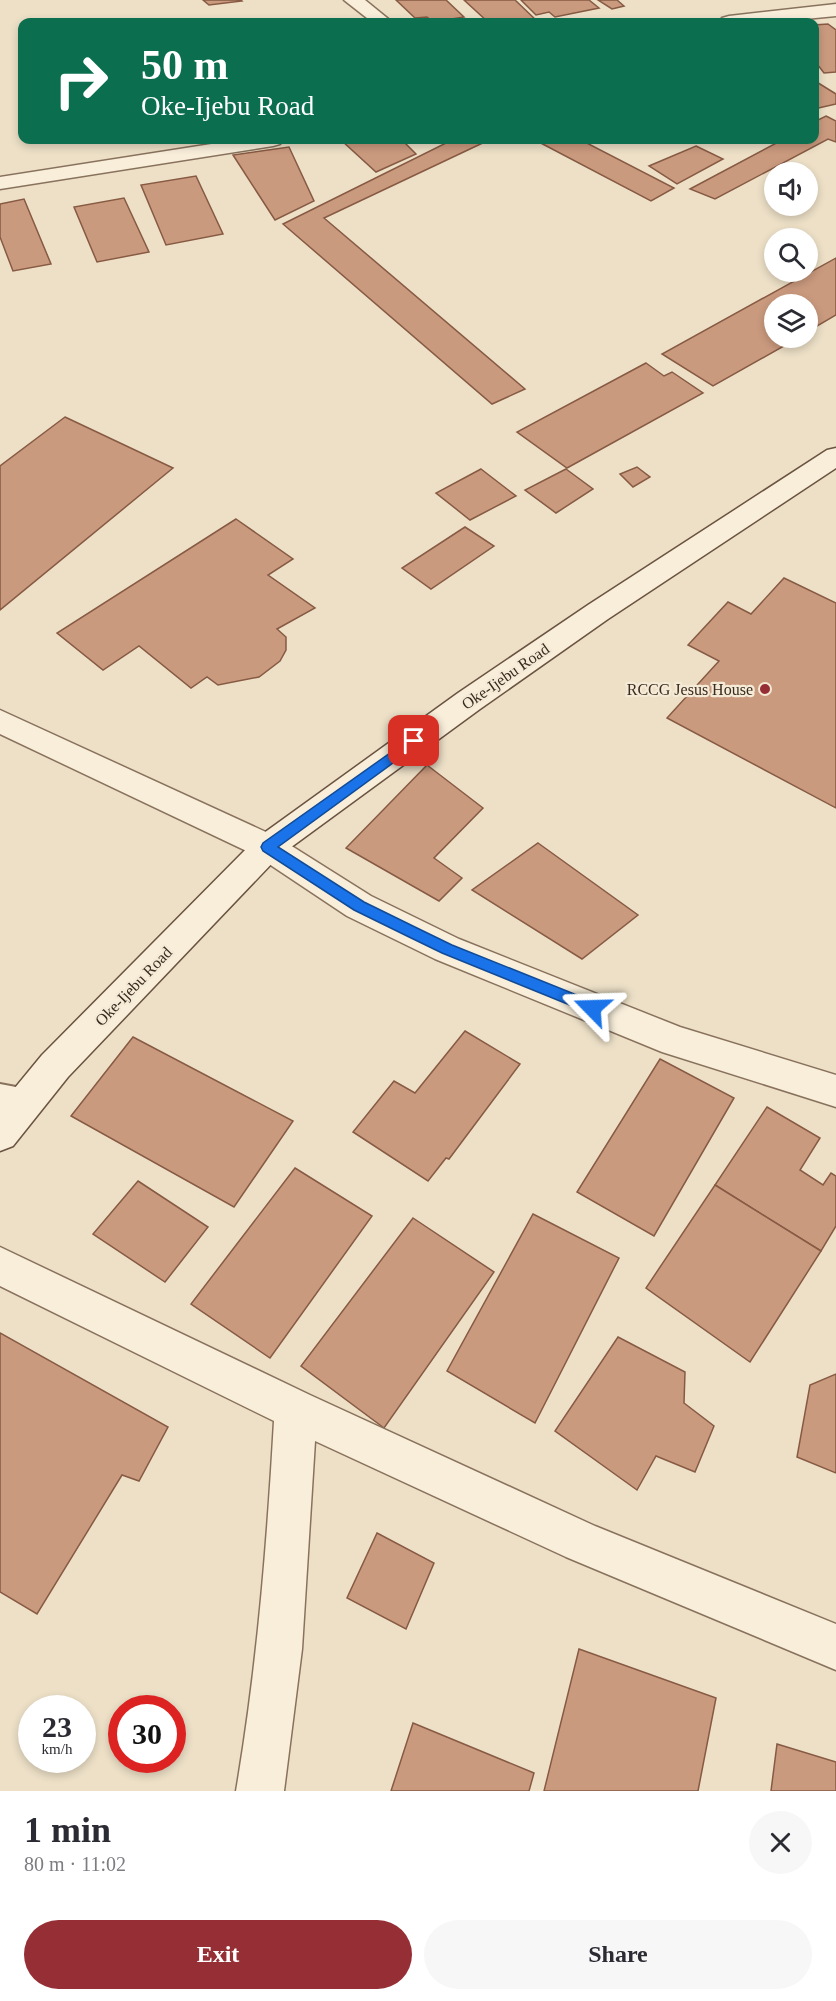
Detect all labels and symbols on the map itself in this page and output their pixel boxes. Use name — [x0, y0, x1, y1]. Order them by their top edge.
street label: Oke-Ijebu Road — [458, 640, 553, 714]
place label: RCCG Jesus House — [627, 681, 753, 698]
marker: RCCG Jesus House — [758, 682, 772, 696]
pin — [388, 715, 439, 766]
street label: Oke-Ijebu Road — [92, 944, 176, 1030]
position arrow — [560, 976, 624, 1040]
speed limit sign: 30 — [108, 1695, 186, 1773]

